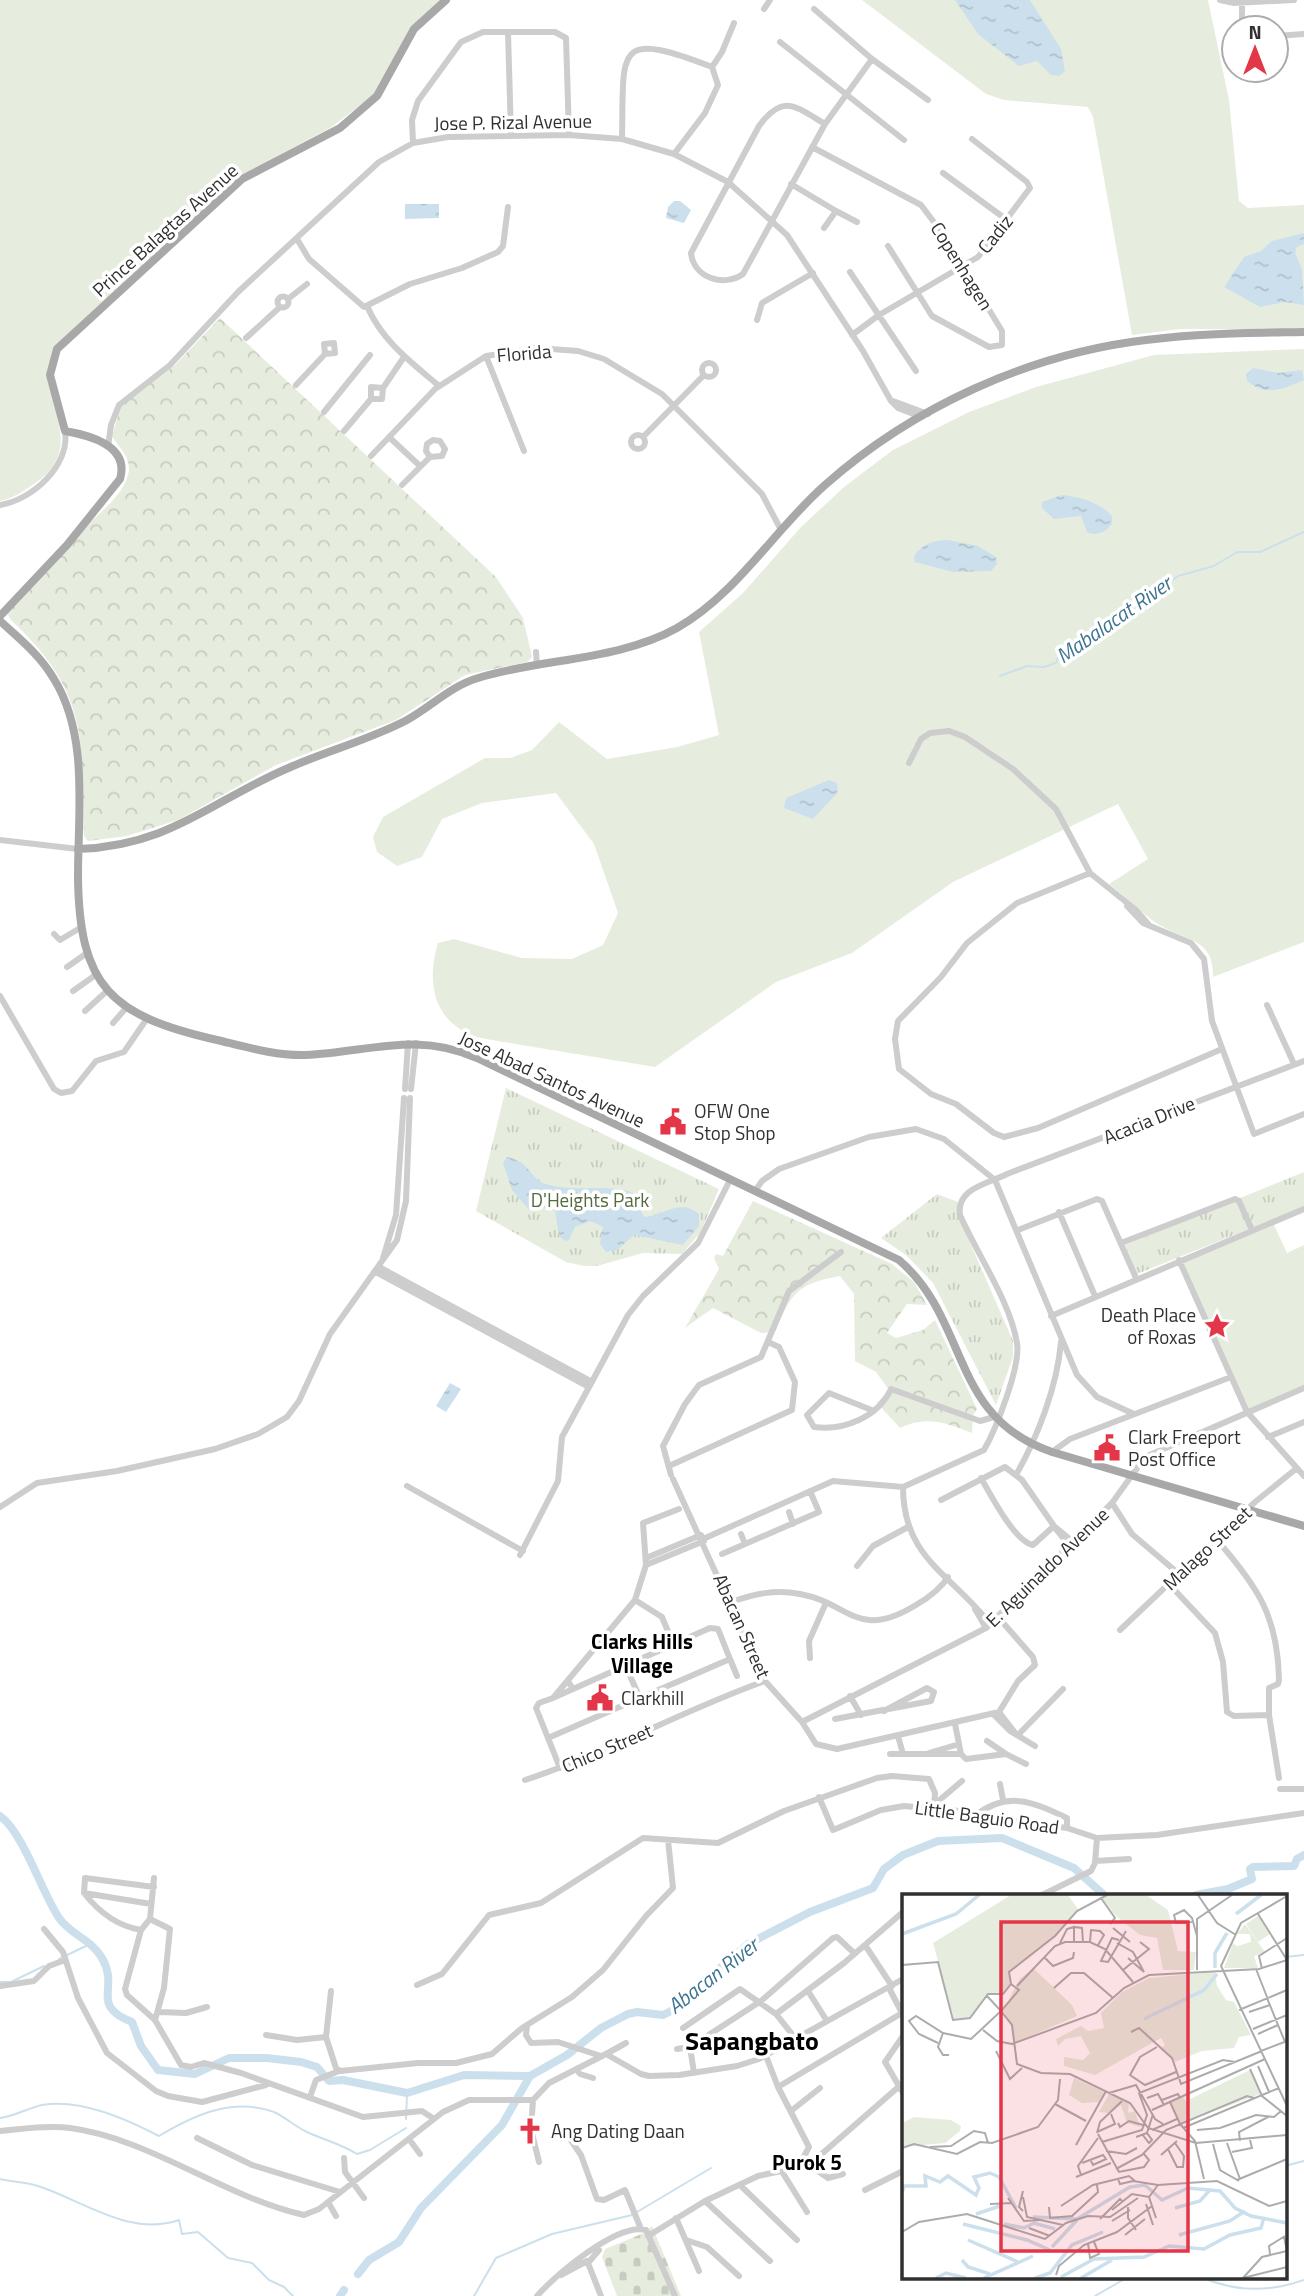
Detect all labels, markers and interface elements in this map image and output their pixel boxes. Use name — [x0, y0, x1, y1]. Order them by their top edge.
north arrow — [1220, 14, 1290, 84]
text: N — [1248, 17, 1262, 46]
street label: Jose P. Rizal Avenue — [434, 106, 592, 137]
street label: Prince Balagtas Avenue — [85, 156, 244, 303]
street label: Cadiz — [970, 208, 1019, 259]
street label: Copenhagen — [924, 216, 1001, 316]
street label: Florida — [495, 336, 553, 369]
water label: Mabalacat River — [1049, 566, 1180, 671]
street label: Jose Abad Santos Avenue — [454, 1023, 650, 1134]
street label: Acacia Drive — [1099, 1088, 1199, 1151]
place label: OFW One Stop Shop — [694, 1096, 776, 1147]
public building icon: OFW One Stop Shop — [658, 1107, 688, 1137]
park label: D'Heights Park — [531, 1185, 649, 1214]
place label: Death Place of Roxas — [1101, 1300, 1196, 1351]
place icon: Death Place of Roxas — [1202, 1311, 1232, 1341]
place label: Clark Freeport Post Office — [1128, 1422, 1241, 1473]
public building icon: Clark Freeport Post Office — [1092, 1433, 1122, 1463]
street label: Malago Street — [1156, 1498, 1258, 1597]
street label: E. Aguinaldo Avenue — [978, 1500, 1115, 1633]
street label: Abacan Street — [706, 1569, 779, 1683]
district label: Clarks Hills Village — [591, 1625, 693, 1681]
public building icon: Clarkhill — [585, 1683, 615, 1713]
place label: Clarkhill — [621, 1683, 684, 1712]
street label: Chico Street — [557, 1715, 657, 1780]
street label: Little Baguio Road — [913, 1792, 1061, 1841]
inset map — [902, 1894, 1286, 2278]
water label: Abacan River — [660, 1928, 767, 2021]
district label: Sapangbato — [685, 2021, 819, 2060]
church icon: Ang Dating Daan — [515, 2116, 545, 2146]
place label: Ang Dating Daan — [551, 2116, 685, 2145]
district label: Purok 5 — [772, 2146, 842, 2178]

